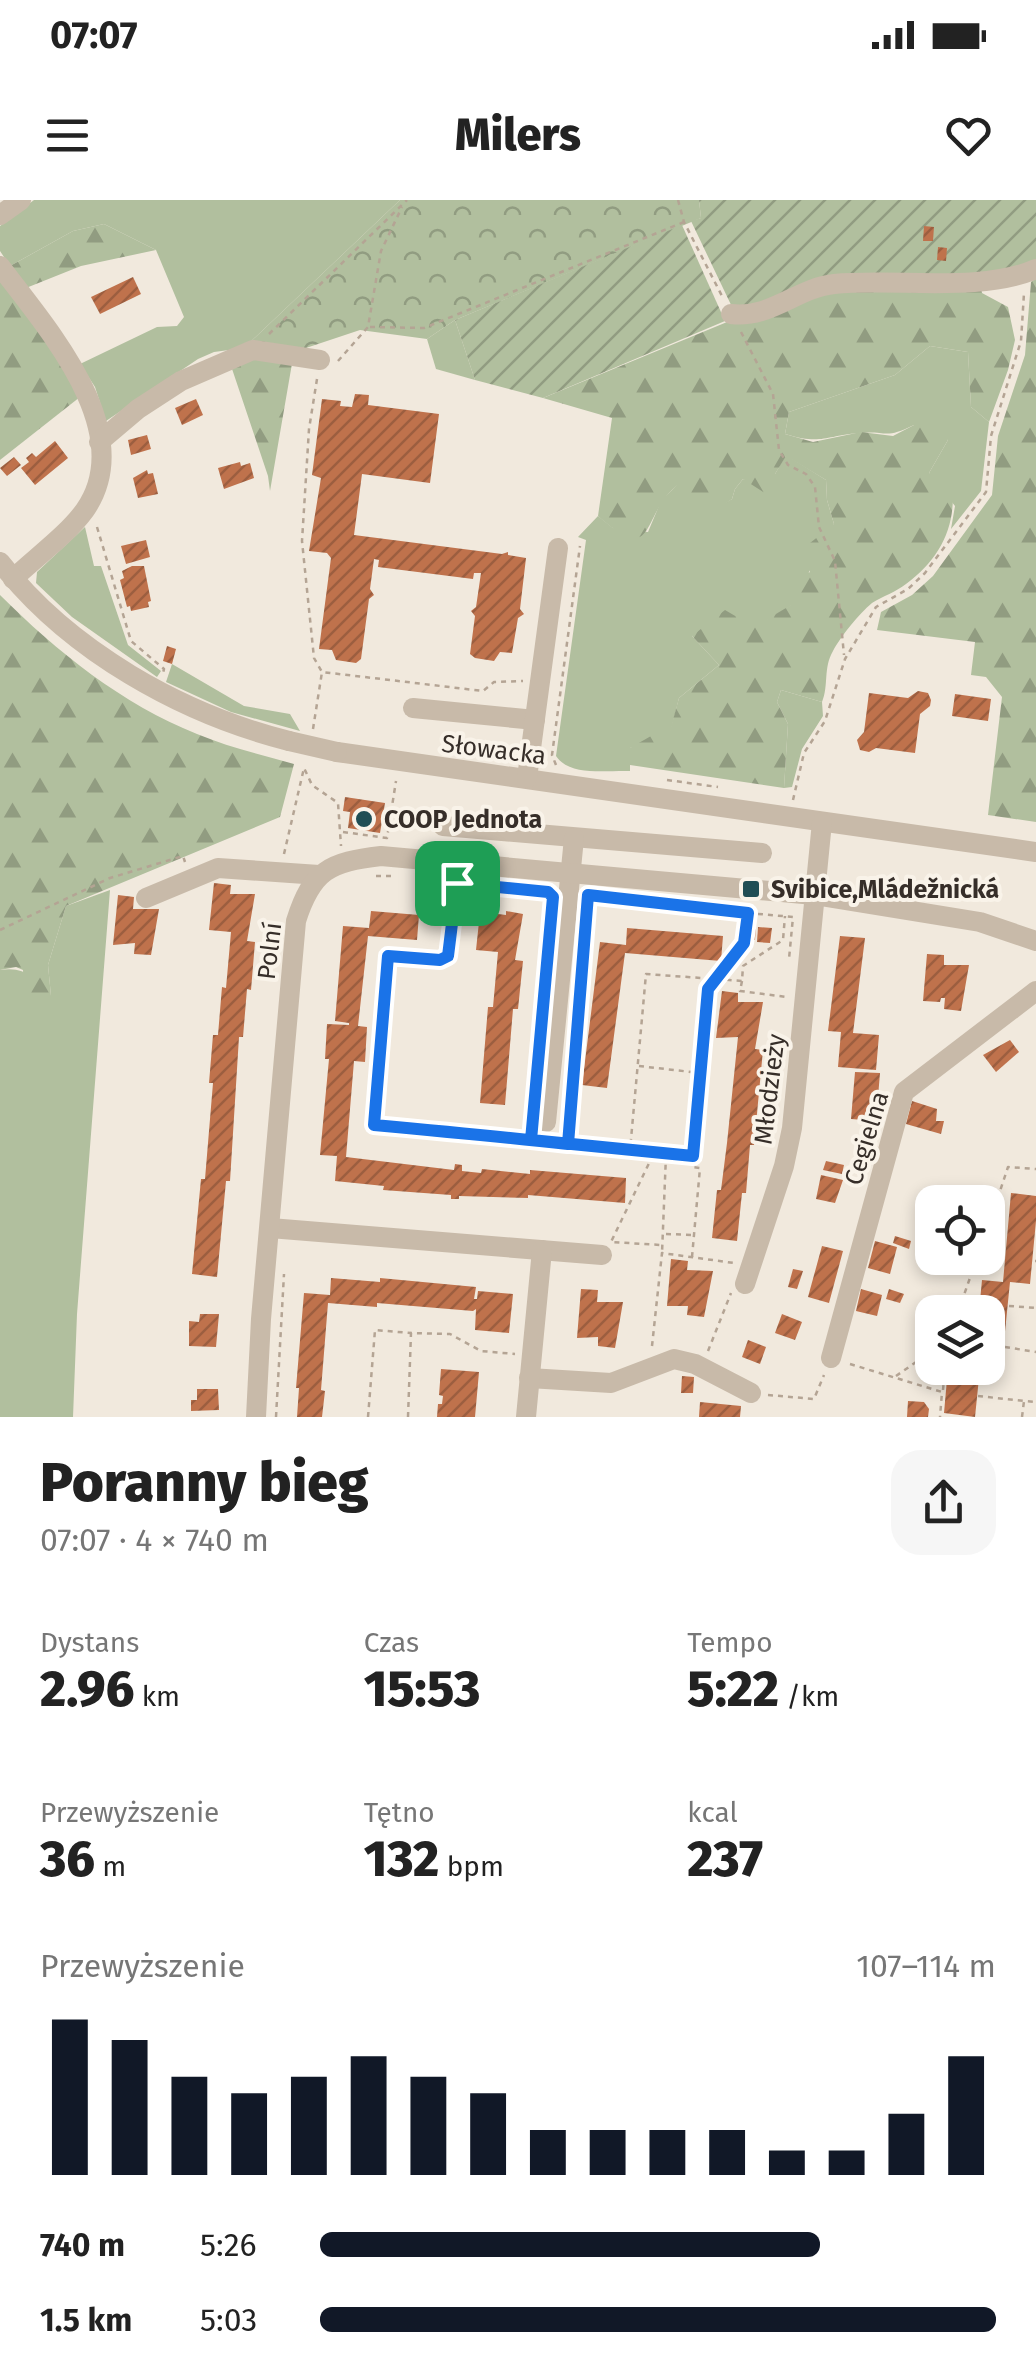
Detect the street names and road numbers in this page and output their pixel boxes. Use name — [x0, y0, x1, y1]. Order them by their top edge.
street label: Słowacka — [440, 729, 548, 771]
street label: Polní — [252, 921, 288, 981]
street label: Młodzieży — [748, 1031, 792, 1146]
street label: Cegielna — [839, 1088, 895, 1189]

